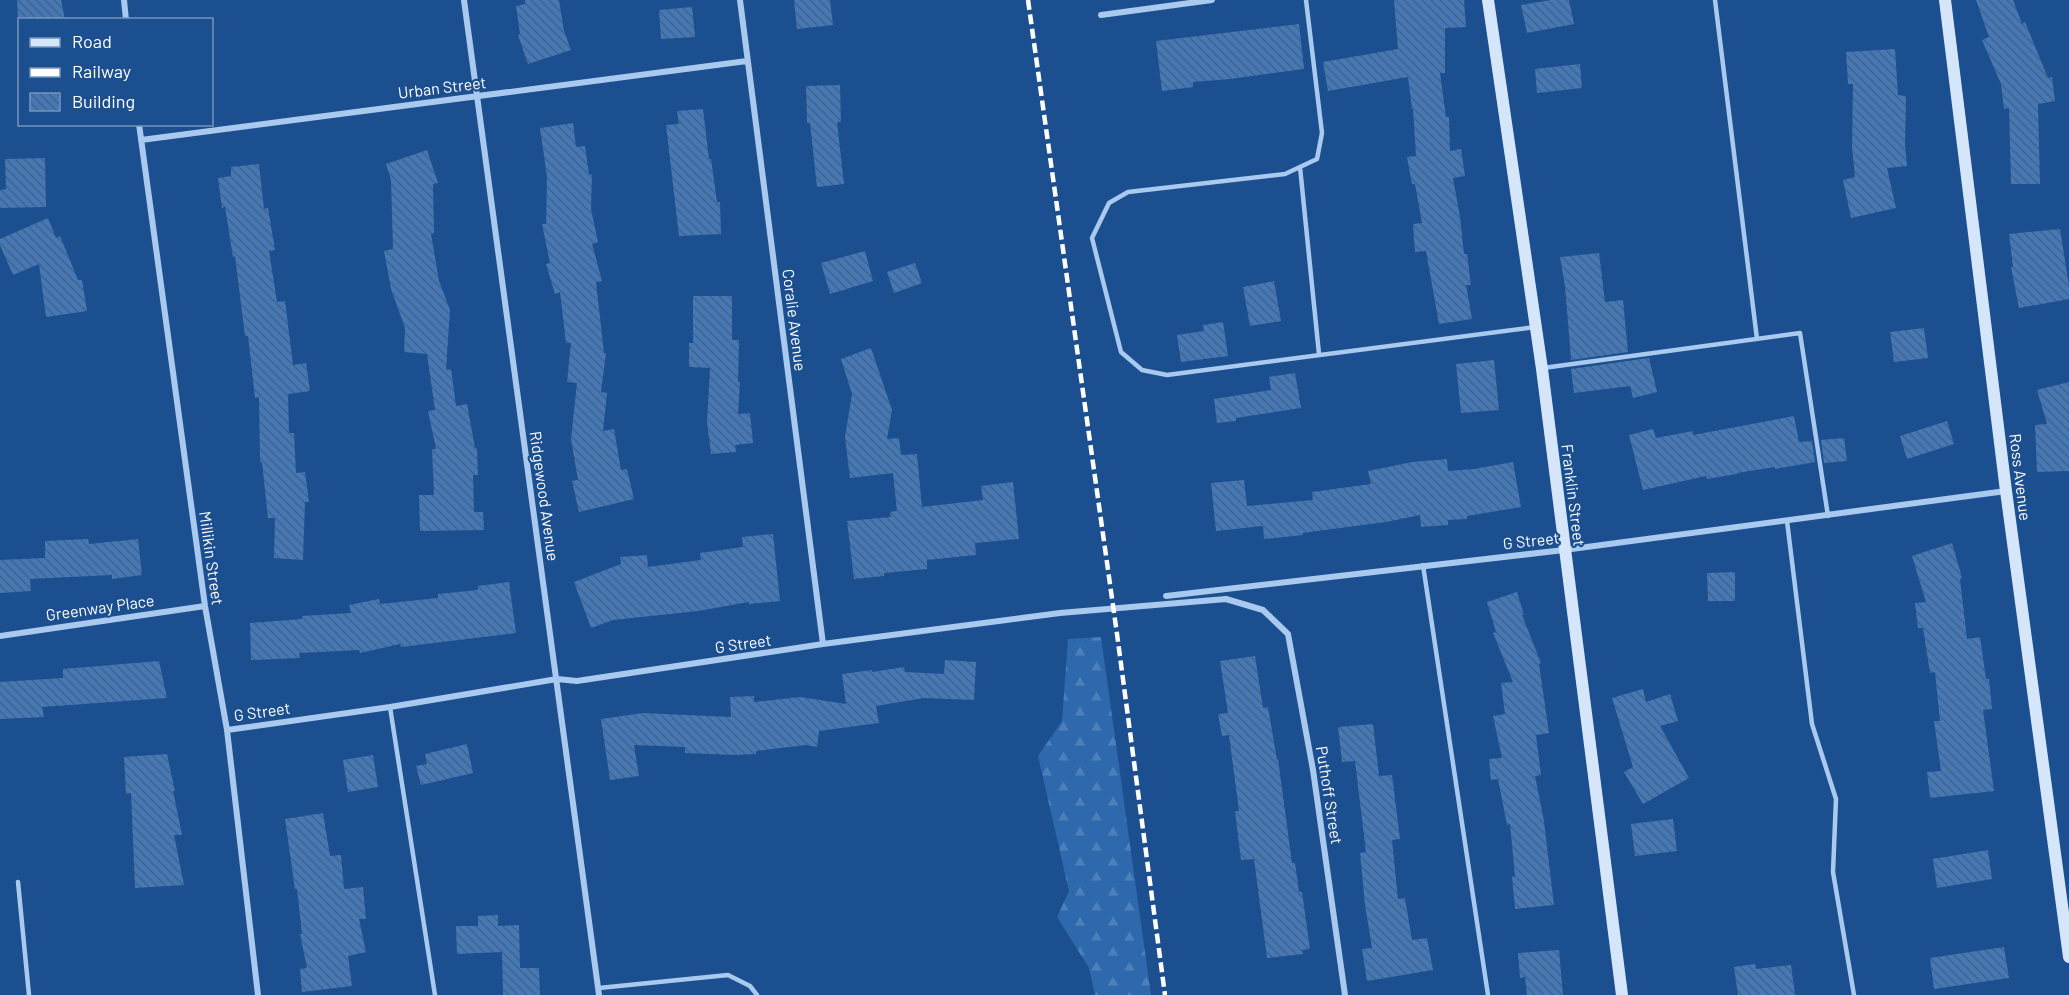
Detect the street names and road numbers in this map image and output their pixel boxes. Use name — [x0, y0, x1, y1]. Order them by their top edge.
street label: Urban Street — [397, 72, 487, 102]
street label: Coralie Avenue — [779, 268, 811, 372]
street label: Ridgewood Avenue — [526, 430, 564, 562]
street label: Ross Avenue — [2006, 432, 2036, 522]
street label: Franklin Street — [1558, 443, 1590, 547]
street label: Millikin Street — [196, 510, 228, 606]
street label: G Street — [1502, 528, 1560, 552]
street label: Greenway Place — [45, 590, 155, 624]
street label: G Street — [714, 630, 772, 656]
street label: G Street — [233, 698, 291, 724]
street label: Puthoff Street — [1313, 744, 1347, 846]

